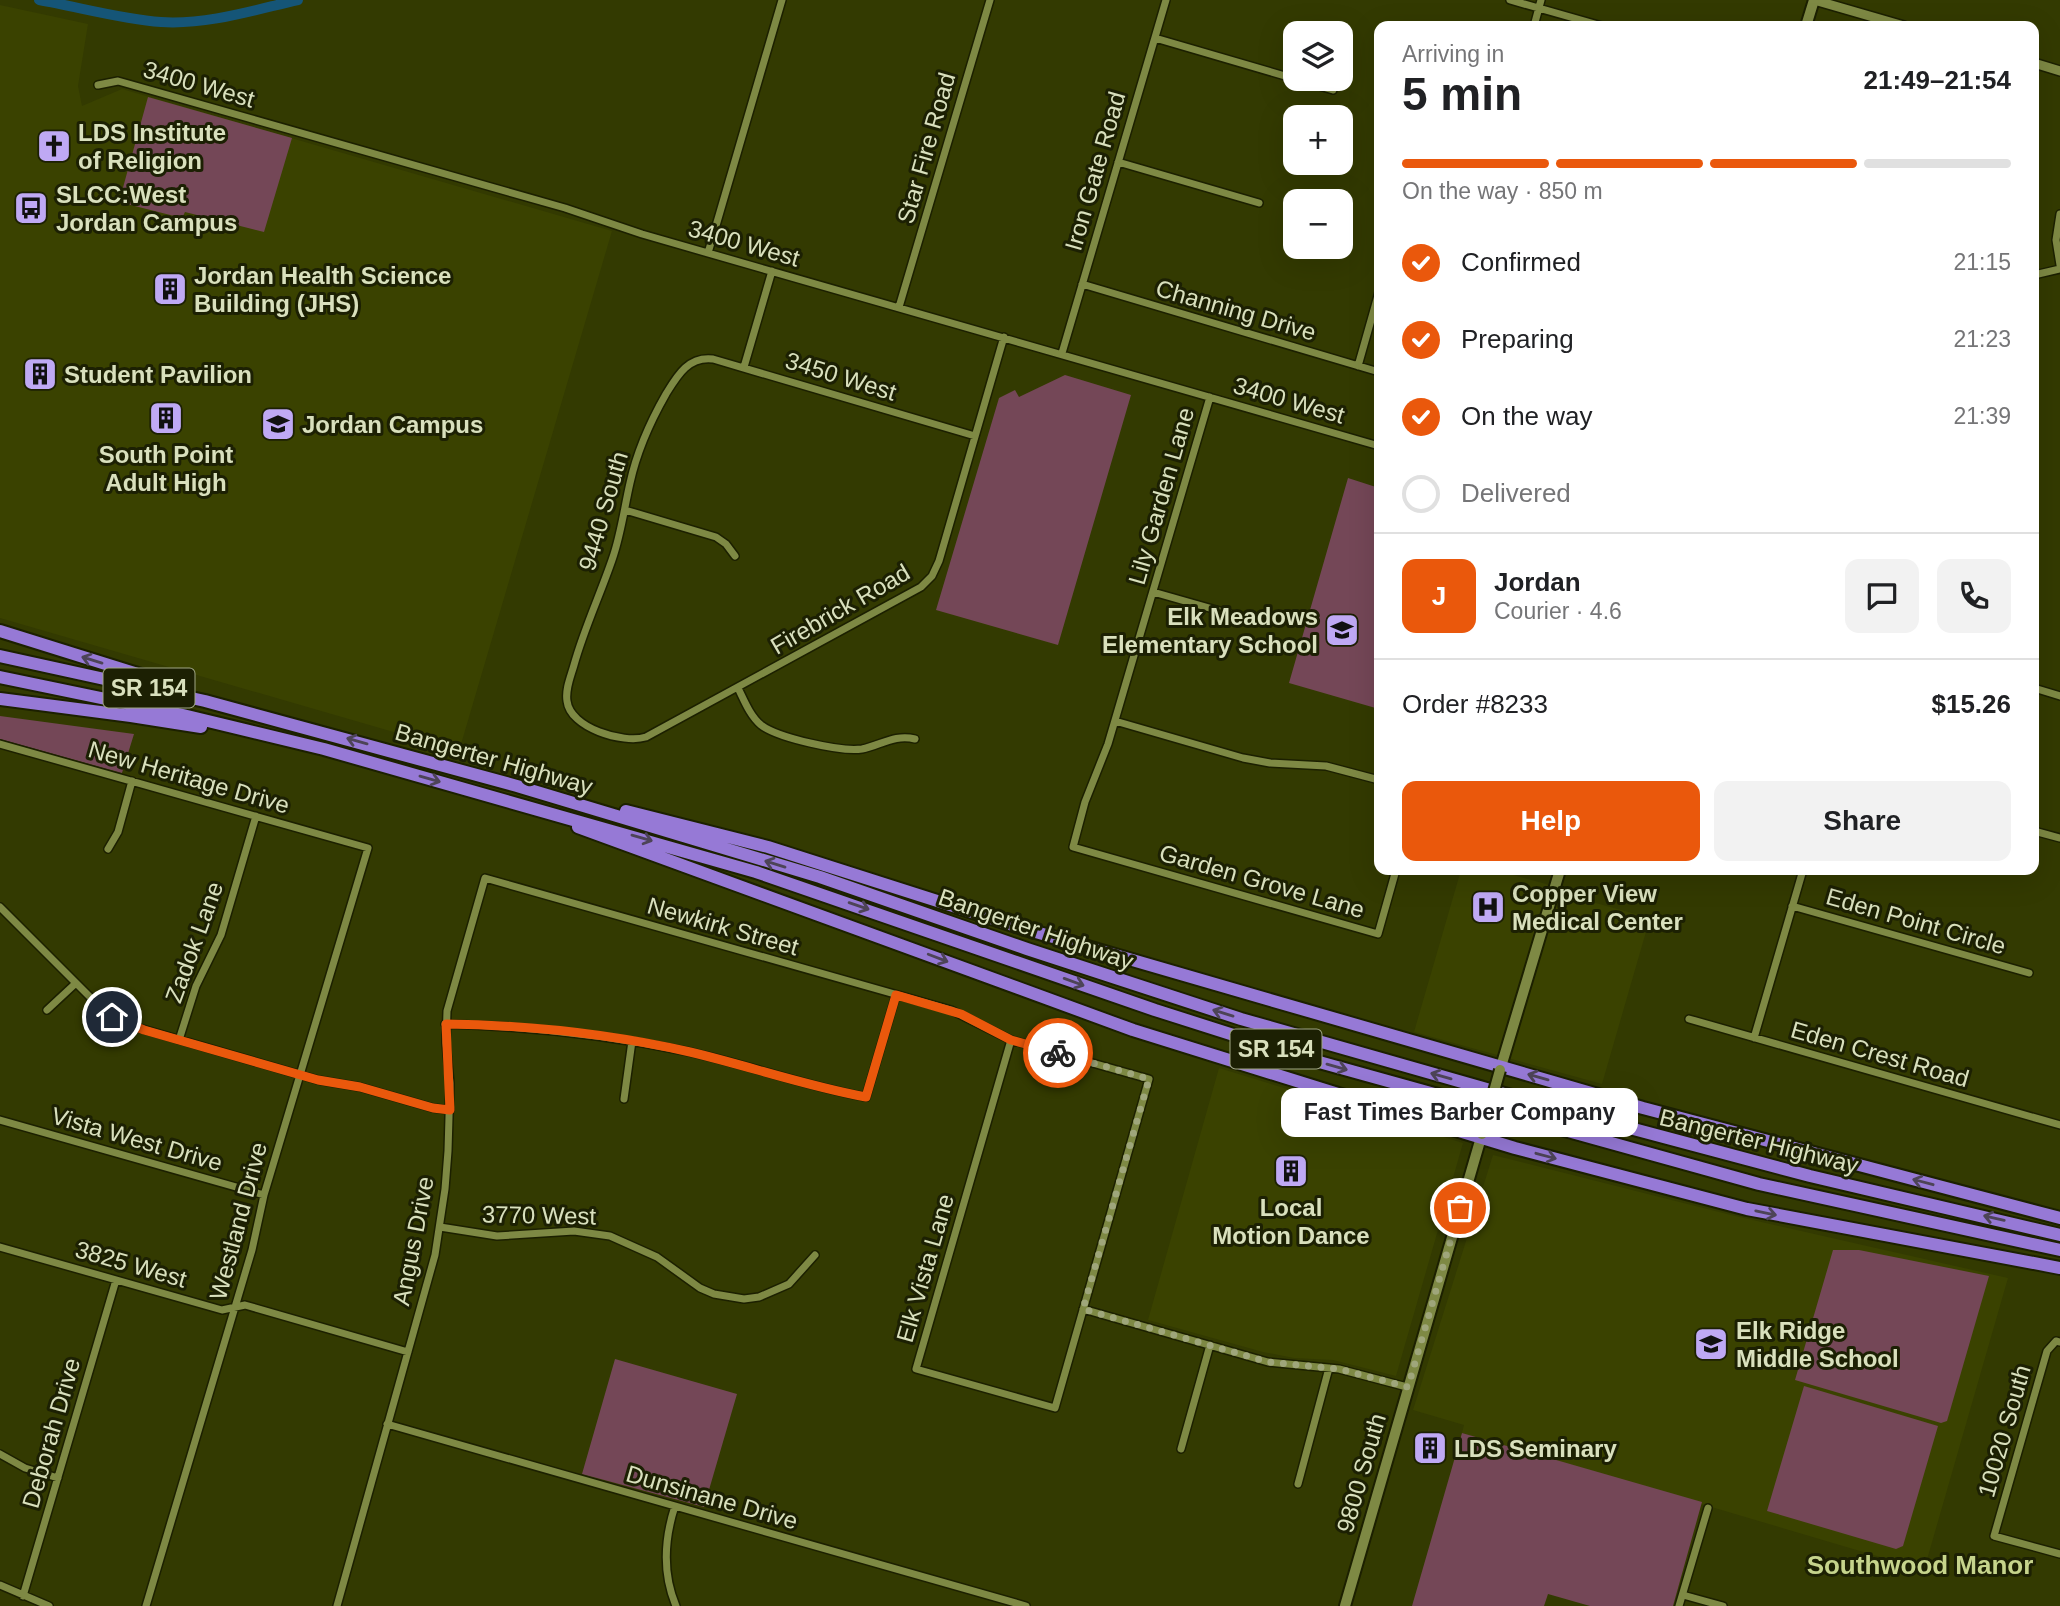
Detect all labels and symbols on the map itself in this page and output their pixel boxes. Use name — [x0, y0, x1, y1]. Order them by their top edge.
street label: 3400 West — [140, 55, 258, 113]
street label: Star Fire Road — [892, 69, 960, 227]
street label: Iron Gate Road — [1059, 88, 1131, 254]
place label: LDS Institute of Religion — [78, 119, 226, 174]
church icon: LDS Institute of Religion — [35, 127, 73, 165]
place label: SLCC:West Jordan Campus — [56, 181, 237, 236]
bus stop icon: SLCC:West Jordan Campus — [12, 189, 50, 227]
street label: 3400 West — [685, 214, 803, 272]
place label: Jordan Health Science Building (JHS) — [194, 262, 451, 317]
building icon: Jordan Health Science Building (JHS) — [151, 270, 189, 308]
street label: Channing Drive — [1153, 274, 1319, 346]
street label: 3450 West — [782, 346, 900, 406]
building icon: Student Pavilion — [21, 355, 59, 393]
place label: Student Pavilion — [64, 361, 252, 388]
street label: 3400 West — [1230, 371, 1348, 429]
building icon: South Point Adult High — [147, 399, 185, 437]
street label: Lily Garden Lane — [1123, 404, 1199, 588]
school or university icon: Jordan Campus — [259, 405, 297, 443]
place label: Jordan Campus — [302, 411, 483, 438]
place label: South Point Adult High — [99, 441, 233, 496]
street label: 9440 South — [573, 448, 633, 574]
street label: Firebrick Road — [766, 558, 914, 660]
place label: Elk Meadows Elementary School — [1102, 603, 1318, 658]
school or university icon: Elk Meadows Elementary School — [1323, 611, 1361, 649]
one-way arrow — [81, 653, 103, 665]
road number: SR 154 — [104, 668, 194, 708]
street label: Bangerter Highway — [392, 718, 596, 800]
one-way arrow — [346, 734, 369, 747]
street label: New Heritage Drive — [85, 735, 293, 819]
one-way arrow — [419, 773, 441, 786]
one-way arrow — [631, 832, 653, 845]
street label: Garden Grove Lane — [1156, 839, 1368, 923]
one-way arrow — [764, 856, 786, 869]
street label: Zadok Lane — [160, 878, 228, 1006]
place label: Copper View Medical Center — [1512, 880, 1683, 935]
street label: Eden Point Circle — [1823, 882, 2009, 960]
street label: Bangerter Highway — [935, 883, 1137, 975]
hospital icon: Copper View Medical Center — [1469, 888, 1507, 926]
street label: Newkirk Street — [644, 892, 802, 961]
one-way arrow — [848, 901, 870, 913]
one-way arrow — [926, 953, 948, 965]
one-way arrow — [1062, 977, 1084, 989]
pin — [82, 987, 142, 1047]
one-way arrow — [1212, 1006, 1234, 1019]
street label: Eden Crest Road — [1788, 1016, 1972, 1092]
courier — [1023, 1018, 1093, 1088]
road number: SR 154 — [1230, 1030, 1322, 1068]
one-way arrow — [1326, 1061, 1348, 1074]
one-way arrow — [1430, 1069, 1452, 1082]
one-way arrow — [1527, 1070, 1550, 1083]
callout: Fast Times Barber Company — [1282, 1089, 1638, 1138]
street label: Vista West Drive — [48, 1102, 226, 1176]
street label: Bangerter Highway — [1657, 1103, 1861, 1179]
street label: Westland Drive — [204, 1139, 272, 1303]
one-way arrow — [1534, 1150, 1557, 1163]
building icon: Local Motion Dance — [1272, 1152, 1310, 1190]
street label: Angus Drive — [387, 1174, 439, 1308]
one-way arrow — [1912, 1175, 1935, 1188]
pin — [1430, 1178, 1490, 1238]
street label: Elk Vista Lane — [891, 1191, 959, 1345]
place label: Local Motion Dance — [1212, 1194, 1370, 1249]
street label: 3770 West — [482, 1201, 597, 1230]
one-way arrow — [1754, 1207, 1777, 1221]
one-way arrow — [1983, 1211, 2006, 1225]
street label: 3825 West — [72, 1235, 190, 1293]
place label: Elk Ridge Middle School — [1736, 1317, 1899, 1372]
school or university icon: Elk Ridge Middle School — [1692, 1325, 1730, 1363]
street label: Deborah Drive — [17, 1355, 85, 1511]
street label: 10020 South — [1972, 1362, 2036, 1500]
street label: 9800 South — [1331, 1410, 1391, 1536]
building icon: LDS Seminary — [1411, 1429, 1449, 1467]
place label: LDS Seminary — [1454, 1435, 1617, 1462]
street label: Dunsinane Drive — [623, 1460, 801, 1534]
district label: Southwood Manor — [1807, 1550, 2033, 1580]

